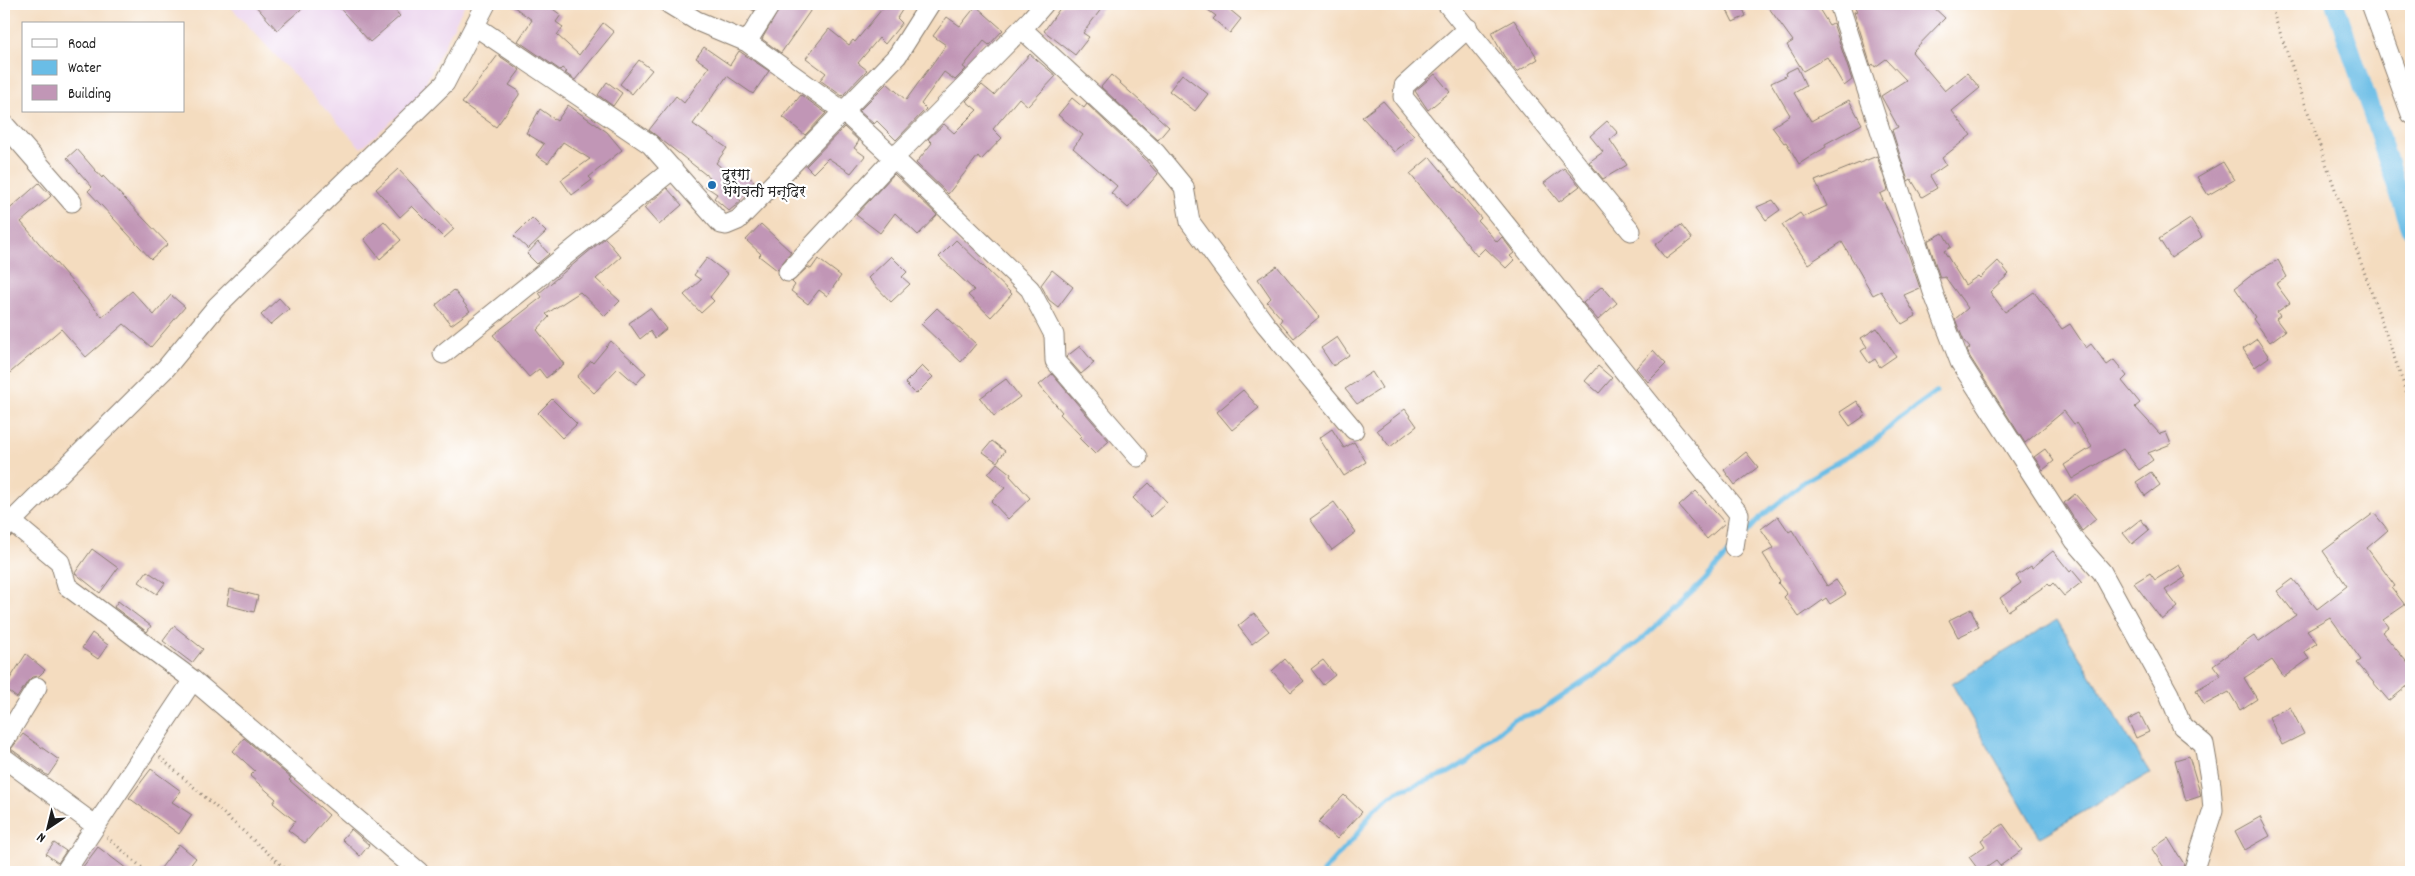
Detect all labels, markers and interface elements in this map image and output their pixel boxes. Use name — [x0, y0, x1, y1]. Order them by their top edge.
legend — [22, 22, 185, 112]
text: Road — [68, 34, 96, 56]
text: Water — [68, 58, 102, 80]
text: Building — [68, 84, 111, 106]
place label: दुर्गा भगवती मन्दिर — [721, 165, 806, 204]
marker: दुर्गा भगवती मन्दिर — [706, 179, 718, 191]
north arrow — [22, 804, 72, 854]
text: N — [33, 827, 50, 847]

